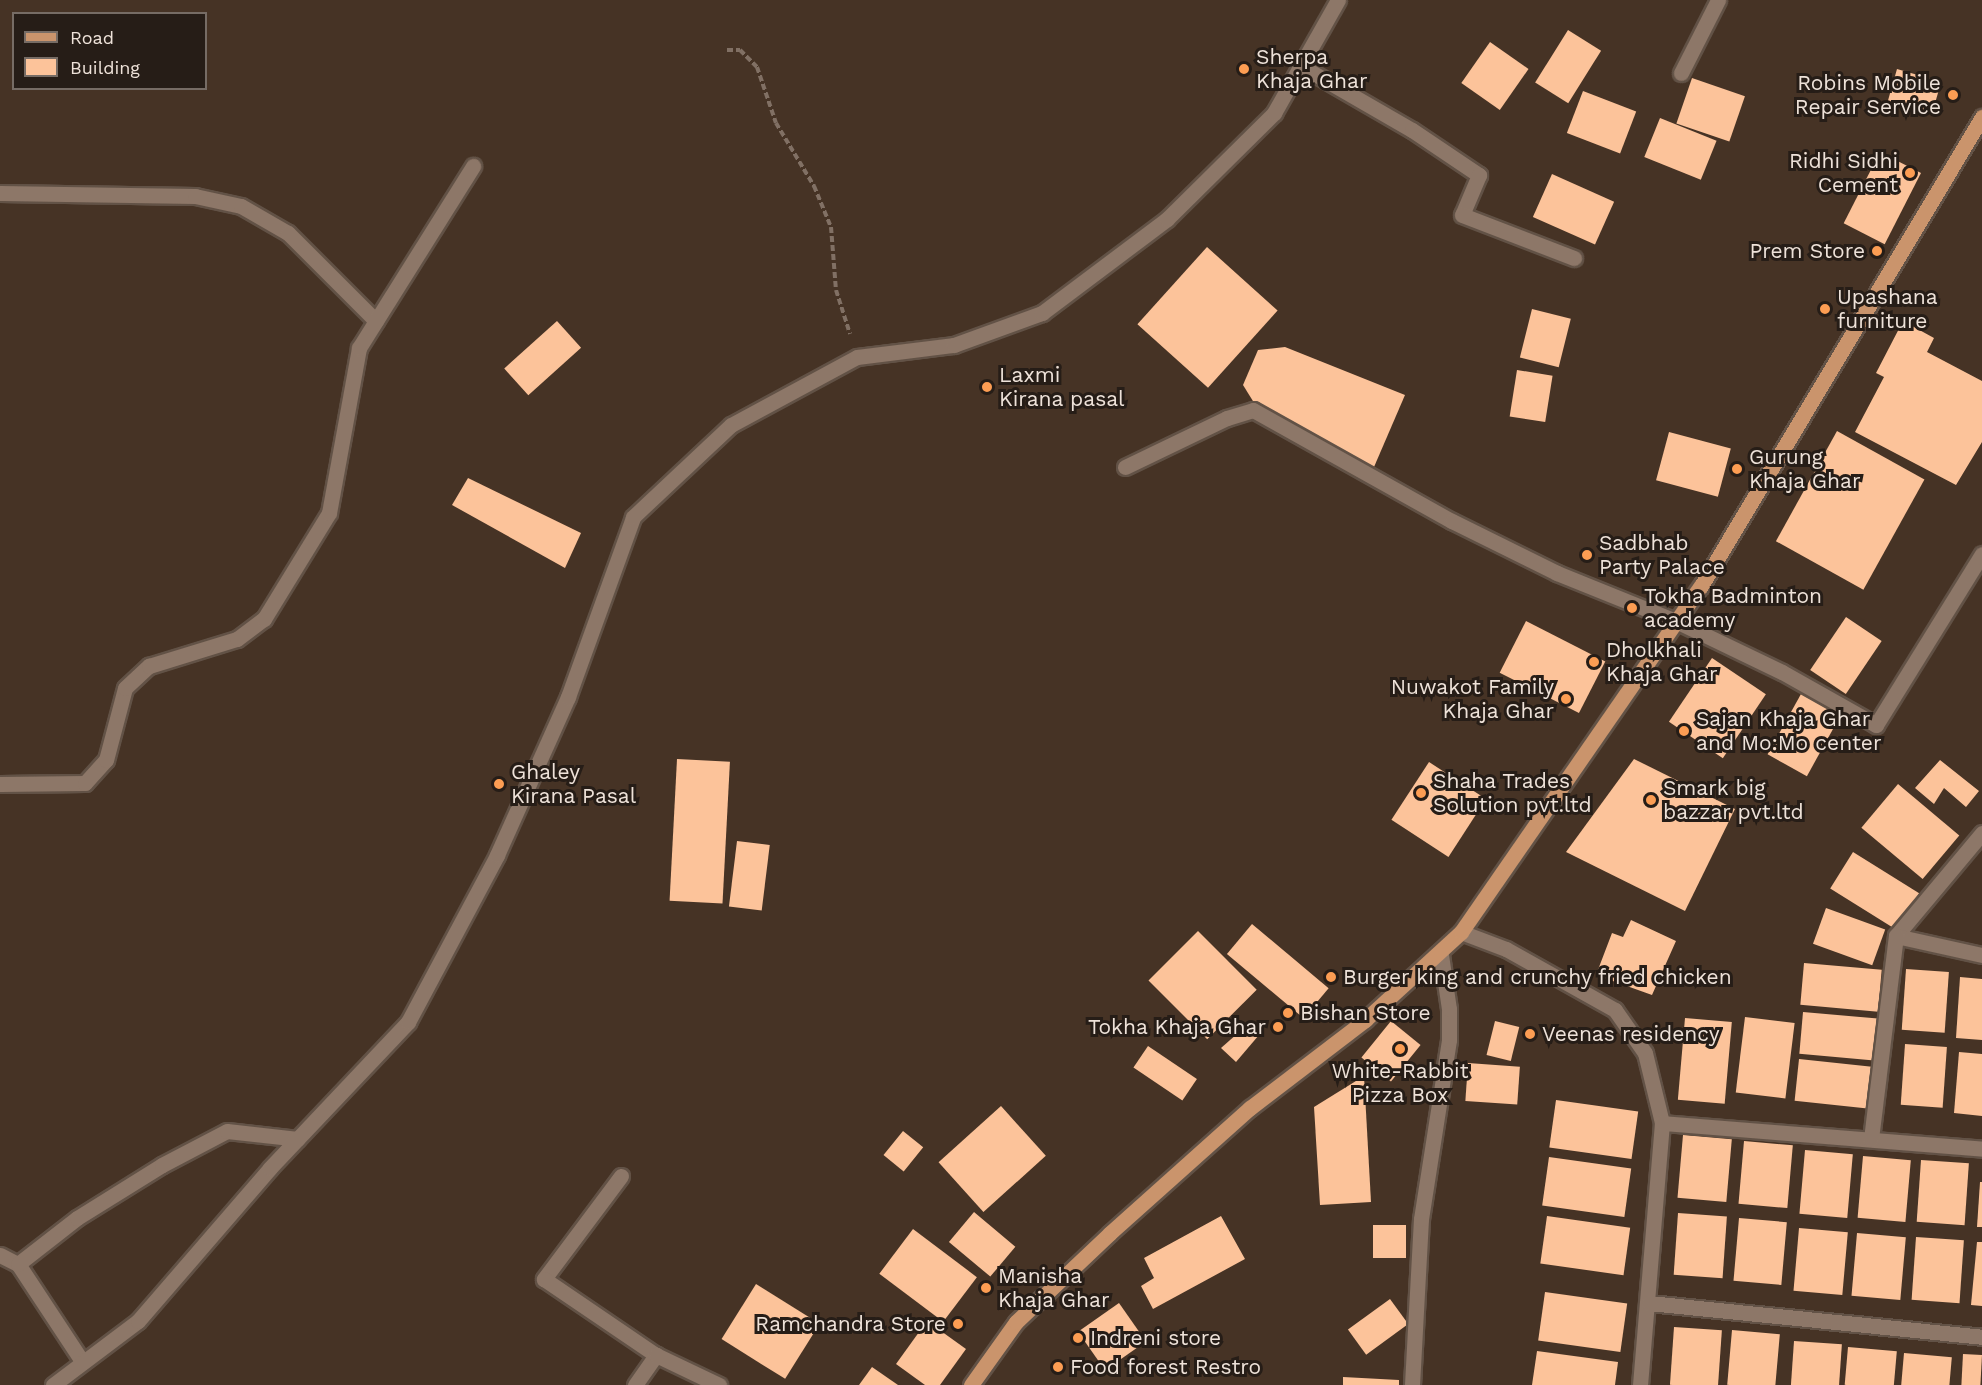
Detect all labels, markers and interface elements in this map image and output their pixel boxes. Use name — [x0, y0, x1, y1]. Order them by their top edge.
legend — [12, 12, 207, 90]
text: Road — [70, 27, 114, 48]
place label: Sherpa Khaja Ghar — [1256, 44, 1368, 94]
text: Building — [70, 57, 140, 78]
marker: Sherpa Khaja Ghar — [1237, 62, 1251, 76]
place label: Robins Mobile Repair Service — [1794, 70, 1941, 120]
marker: Robins Mobile Repair Service — [1946, 88, 1960, 102]
place label: Ridhi Sidhi Cement — [1789, 148, 1898, 198]
marker: Ridhi Sidhi Cement — [1903, 166, 1917, 180]
place label: Prem Store — [1749, 238, 1865, 264]
marker: Prem Store — [1870, 244, 1884, 258]
place label: Upashana furniture — [1837, 284, 1938, 334]
marker: Upashana furniture — [1818, 302, 1832, 316]
place label: Laxmi Kirana pasal — [999, 362, 1125, 412]
marker: Laxmi Kirana pasal — [980, 380, 994, 394]
place label: Gurung Khaja Ghar — [1749, 444, 1861, 494]
marker: Gurung Khaja Ghar — [1730, 462, 1744, 476]
place label: Sadbhab Party Palace — [1599, 530, 1725, 580]
marker: Sadbhab Party Palace — [1580, 548, 1594, 562]
place label: Tokha Badminton academy — [1644, 583, 1823, 633]
marker: Tokha Badminton academy — [1625, 601, 1639, 615]
place label: Dholkhali Khaja Ghar — [1606, 637, 1718, 687]
marker: Dholkhali Khaja Ghar — [1587, 655, 1601, 669]
place label: Nuwakot Family Khaja Ghar — [1391, 674, 1554, 724]
marker: Nuwakot Family Khaja Ghar — [1559, 692, 1573, 706]
place label: Sajan Khaja Ghar and Mo:Mo center — [1696, 706, 1882, 756]
marker: Sajan Khaja Ghar and Mo:Mo center — [1677, 724, 1691, 738]
place label: Ghaley Kirana Pasal — [511, 759, 637, 809]
place label: Shaha Trades Solution pvt.ltd — [1433, 768, 1592, 818]
place label: Smark big bazzar pvt.ltd — [1663, 775, 1804, 825]
marker: Ghaley Kirana Pasal — [492, 777, 506, 791]
marker: Shaha Trades Solution pvt.ltd — [1414, 786, 1428, 800]
marker: Smark big bazzar pvt.ltd — [1644, 793, 1658, 807]
place label: Burger king and crunchy fried chicken — [1343, 964, 1733, 990]
marker: Burger king and crunchy fried chicken — [1324, 970, 1338, 984]
place label: Bishan Store — [1300, 1000, 1431, 1026]
marker: Bishan Store — [1281, 1006, 1295, 1020]
place label: Tokha Khaja Ghar — [1087, 1014, 1266, 1040]
marker: Tokha Khaja Ghar — [1271, 1020, 1285, 1034]
place label: Veenas residency — [1542, 1021, 1719, 1047]
marker: Veenas residency — [1523, 1027, 1537, 1041]
marker: White-Rabbit Pizza Box — [1393, 1042, 1407, 1056]
place label: White-Rabbit Pizza Box — [1332, 1058, 1468, 1108]
place label: Manisha Khaja Ghar — [998, 1263, 1110, 1313]
marker: Manisha Khaja Ghar — [979, 1281, 993, 1295]
place label: Ramchandra Store — [755, 1311, 946, 1337]
marker: Ramchandra Store — [951, 1317, 965, 1331]
place label: Indreni store — [1090, 1325, 1221, 1351]
marker: Indreni store — [1071, 1331, 1085, 1345]
place label: Food forest Restro — [1070, 1354, 1262, 1380]
marker: Food forest Restro — [1051, 1360, 1065, 1374]

